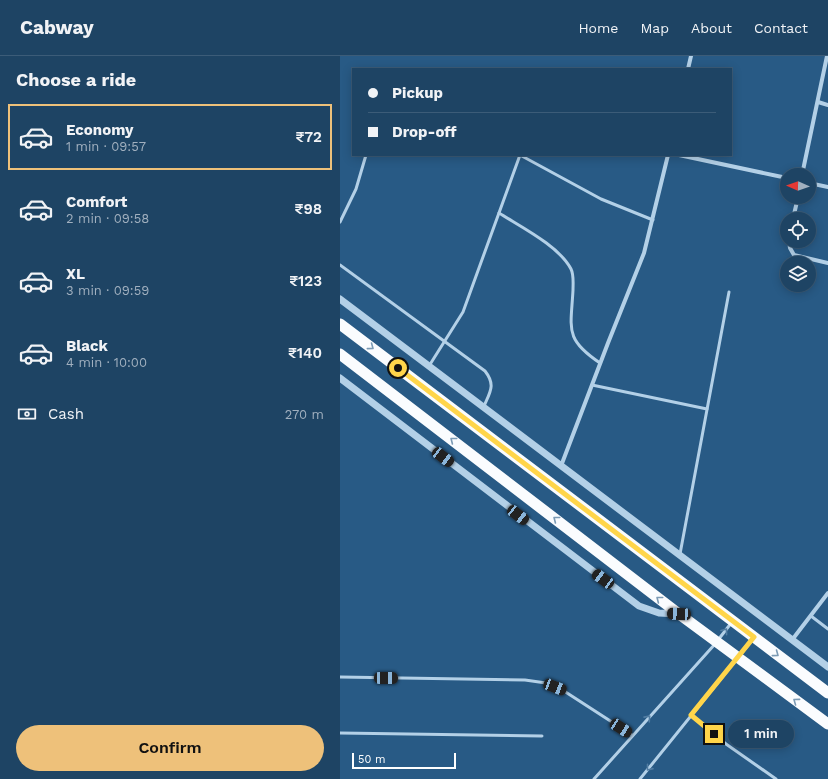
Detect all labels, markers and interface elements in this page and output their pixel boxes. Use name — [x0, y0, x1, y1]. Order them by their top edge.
text: Cabway — [20, 16, 94, 39]
text: Home — [578, 20, 618, 36]
text: Map — [640, 20, 669, 36]
text: About — [691, 20, 732, 36]
text: Contact — [754, 20, 808, 36]
text: Choose a ride — [16, 69, 136, 90]
text: Pickup — [392, 84, 443, 102]
icon: car — [18, 119, 54, 155]
text: Economy — [66, 121, 133, 139]
text: Drop-off — [392, 123, 457, 141]
text: ₹72 — [295, 128, 322, 146]
text: 1 min · 09:57 — [66, 139, 146, 154]
north arrow — [780, 168, 816, 204]
map controls — [780, 168, 816, 292]
icon: car — [18, 191, 54, 227]
text: Comfort — [66, 193, 127, 211]
text: ₹98 — [295, 200, 322, 218]
text: 2 min · 09:58 — [66, 211, 149, 226]
button: locate — [780, 212, 816, 248]
button: layers — [780, 256, 816, 292]
icon: car — [18, 263, 54, 299]
text: XL — [66, 265, 85, 283]
text: ₹123 — [289, 272, 322, 290]
text: 3 min · 09:59 — [66, 283, 149, 298]
icon: car — [18, 335, 54, 371]
text: Black — [66, 337, 108, 355]
one-way arrow — [367, 342, 374, 349]
text: ₹140 — [288, 344, 322, 362]
text: 4 min · 10:00 — [66, 355, 147, 370]
route start — [389, 359, 407, 377]
icon: cash — [16, 403, 38, 425]
text: Cash — [48, 405, 84, 423]
text: 270 m — [285, 407, 324, 422]
one-way arrow — [450, 438, 457, 445]
car — [430, 445, 456, 469]
car — [505, 503, 531, 527]
one-way arrow — [553, 517, 560, 524]
car — [590, 567, 616, 591]
one-way arrow — [656, 596, 663, 603]
car — [667, 607, 691, 621]
one-way arrow — [720, 629, 727, 636]
one-way arrow — [772, 649, 779, 656]
car — [374, 672, 398, 684]
car — [542, 677, 568, 697]
one-way arrow — [794, 699, 801, 706]
one-way arrow — [643, 715, 650, 723]
car — [608, 716, 634, 740]
callout: 1 min — [728, 720, 794, 748]
button: Confirm — [16, 725, 324, 771]
route end — [705, 725, 723, 743]
text: 1 min — [744, 726, 778, 741]
scale bar — [352, 751, 456, 770]
text: 50 m — [358, 753, 385, 766]
one-way arrow — [647, 763, 654, 770]

